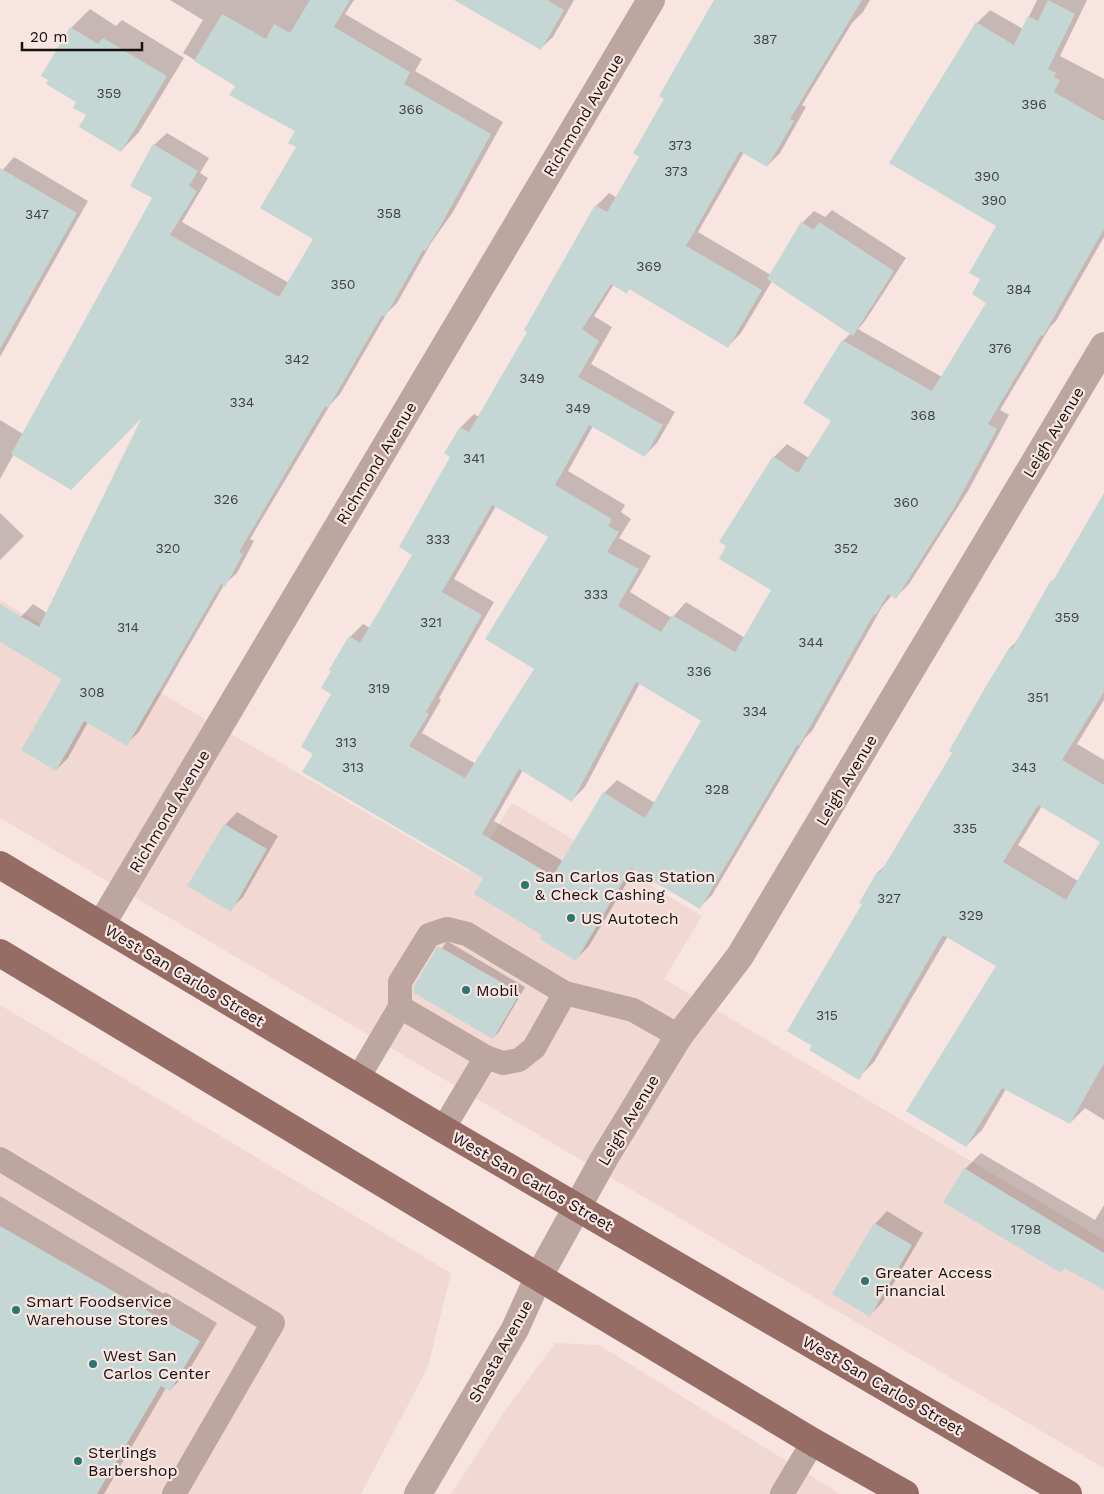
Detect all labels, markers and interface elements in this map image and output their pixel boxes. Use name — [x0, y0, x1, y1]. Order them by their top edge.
scale bar — [22, 20, 142, 52]
text: 20 m — [30, 28, 68, 46]
house number: 387 — [753, 31, 777, 47]
street label: Richmond Avenue — [539, 50, 628, 180]
house number: 359 — [97, 85, 121, 101]
house number: 396 — [1021, 96, 1047, 112]
house number: 366 — [398, 101, 424, 117]
house number: 373 — [668, 137, 692, 153]
house number: 373 — [664, 163, 688, 179]
house number: 390 — [974, 168, 1000, 184]
house number: 390 — [981, 192, 1007, 208]
house number: 358 — [377, 205, 401, 221]
house number: 347 — [25, 206, 49, 222]
house number: 369 — [636, 258, 662, 274]
house number: 350 — [330, 276, 356, 292]
house number: 384 — [1006, 281, 1032, 297]
house number: 376 — [988, 340, 1012, 356]
house number: 342 — [285, 351, 309, 367]
house number: 349 — [519, 370, 545, 386]
street label: Leigh Avenue — [1019, 383, 1088, 481]
house number: 334 — [230, 394, 254, 410]
street label: Richmond Avenue — [332, 398, 421, 528]
house number: 349 — [565, 400, 591, 416]
house number: 368 — [910, 407, 936, 423]
house number: 341 — [463, 450, 485, 466]
house number: 326 — [214, 491, 238, 507]
house number: 360 — [893, 494, 919, 510]
house number: 333 — [426, 531, 450, 547]
house number: 320 — [155, 540, 181, 556]
house number: 352 — [834, 540, 858, 556]
house number: 333 — [584, 586, 608, 602]
house number: 359 — [1055, 609, 1079, 625]
house number: 321 — [420, 614, 442, 630]
house number: 314 — [117, 619, 139, 635]
house number: 344 — [798, 634, 824, 650]
house number: 336 — [687, 663, 711, 679]
house number: 319 — [368, 680, 390, 696]
house number: 308 — [79, 684, 105, 700]
house number: 351 — [1027, 689, 1049, 705]
house number: 334 — [743, 703, 767, 719]
street label: Leigh Avenue — [812, 731, 881, 829]
house number: 313 — [335, 734, 357, 750]
street label: Richmond Avenue — [125, 746, 214, 876]
house number: 313 — [342, 759, 364, 775]
house number: 343 — [1012, 759, 1036, 775]
house number: 328 — [705, 781, 729, 797]
house number: 335 — [953, 820, 977, 836]
place label: San Carlos Gas Station & Check Cashing — [535, 867, 715, 904]
marker: San Carlos Gas Station & Check Cashing — [519, 879, 531, 891]
house number: 327 — [877, 890, 901, 906]
house number: 329 — [959, 907, 983, 923]
place label: US Autotech — [581, 909, 679, 928]
marker: US Autotech — [565, 912, 577, 924]
street label: West San Carlos Street — [102, 920, 268, 1031]
place label: Mobil — [476, 981, 518, 1000]
marker: Mobil — [460, 984, 472, 996]
house number: 315 — [816, 1007, 838, 1023]
street label: Leigh Avenue — [594, 1071, 663, 1169]
street label: West San Carlos Street — [449, 1128, 617, 1235]
house number: 1798 — [1011, 1221, 1041, 1237]
place label: Greater Access Financial — [875, 1263, 992, 1300]
marker: Greater Access Financial — [859, 1275, 871, 1287]
place label: Smart Foodservice Warehouse Stores — [26, 1292, 172, 1329]
street label: Shasta Avenue — [464, 1297, 536, 1406]
marker: Smart Foodservice Warehouse Stores — [10, 1304, 22, 1316]
street label: West San Carlos Street — [799, 1332, 967, 1439]
place label: West San Carlos Center — [103, 1346, 211, 1383]
marker: West San Carlos Center — [87, 1358, 99, 1370]
place label: Sterlings Barbershop — [88, 1443, 177, 1480]
marker: Sterlings Barbershop — [72, 1455, 84, 1467]

